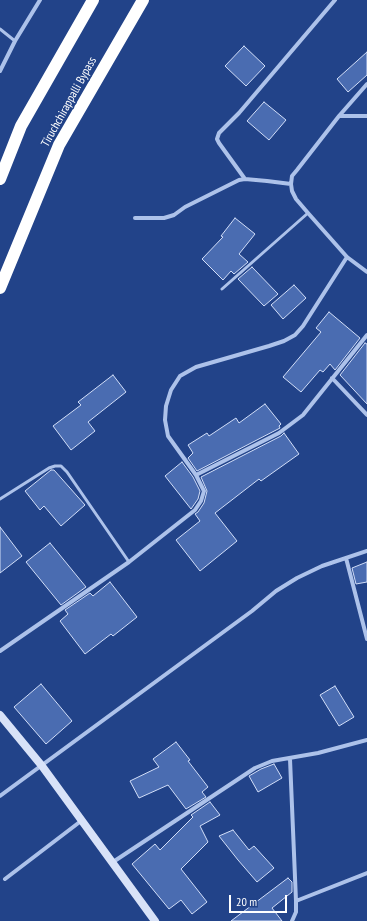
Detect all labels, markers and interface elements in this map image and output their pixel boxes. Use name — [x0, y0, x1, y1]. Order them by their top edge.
street label: Tiruchchirappalli Bypass — [38, 55, 100, 149]
scale bar — [231, 887, 289, 913]
text: 20 m — [236, 894, 257, 909]

